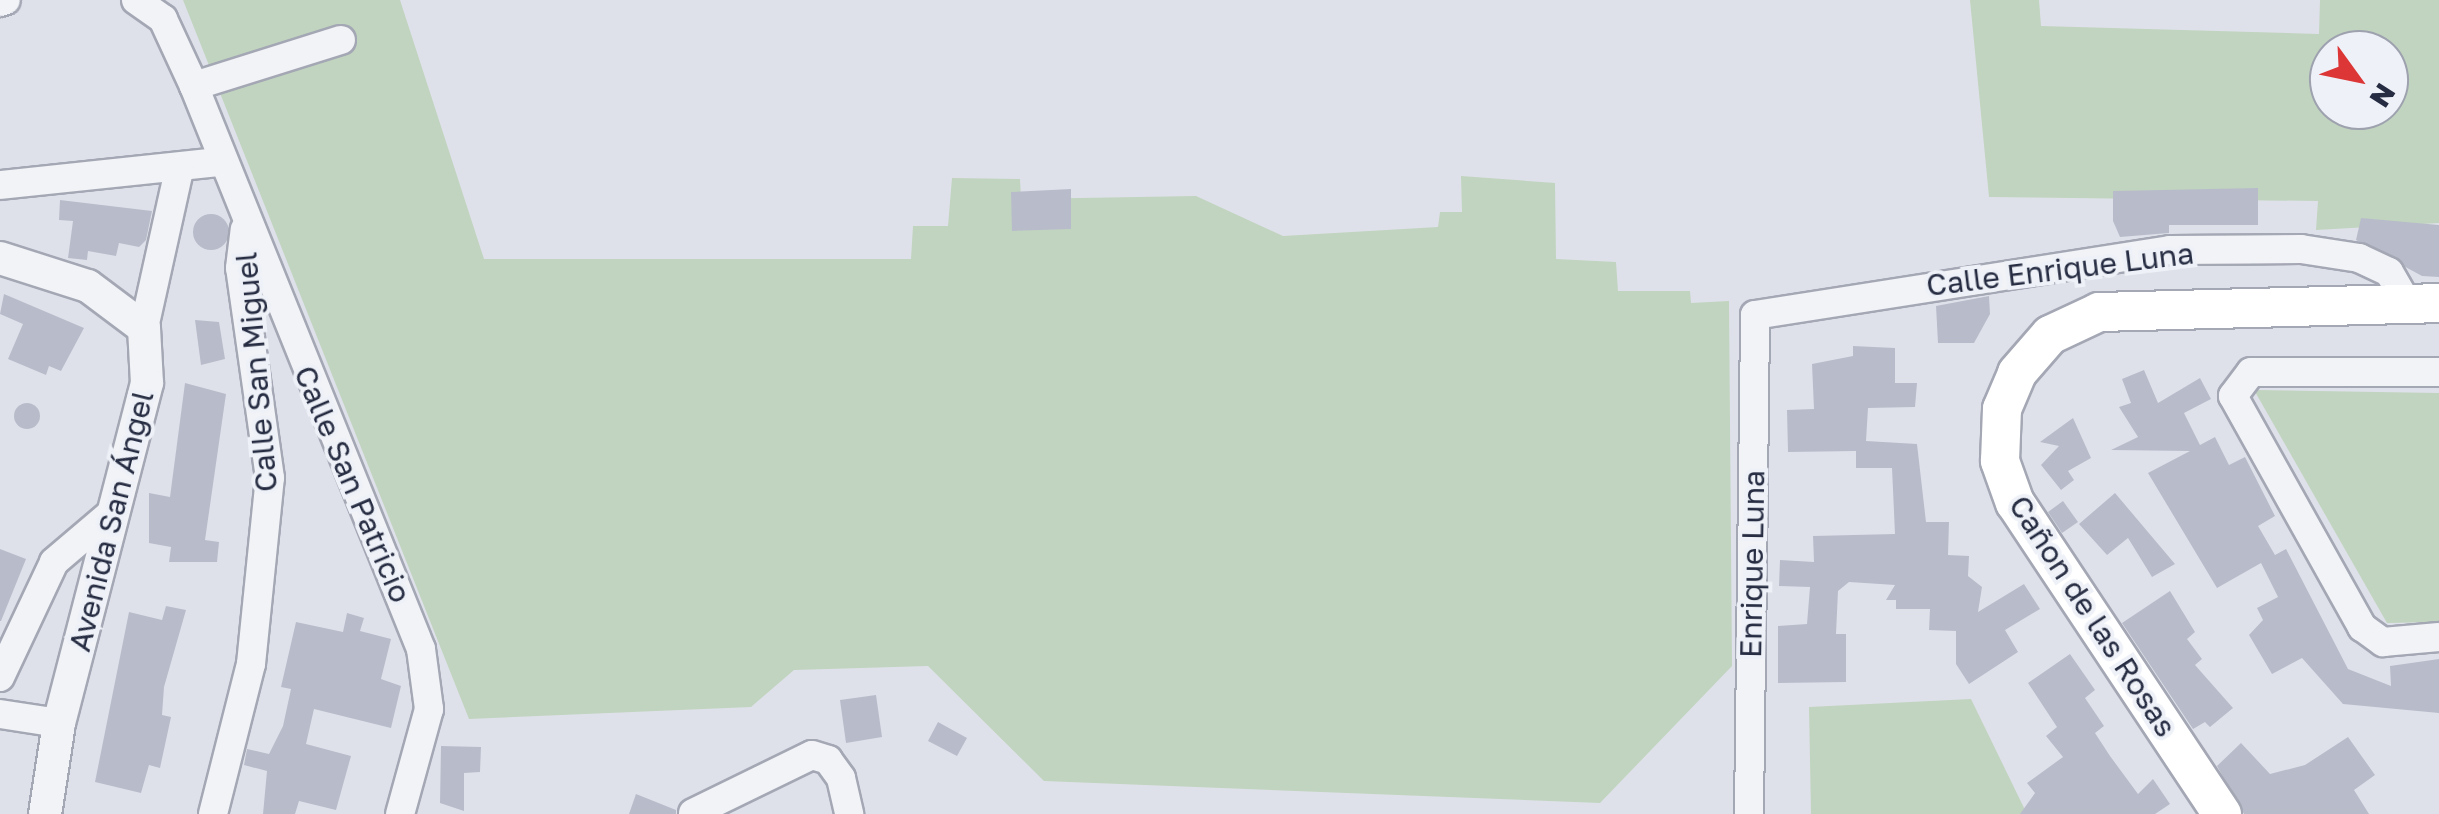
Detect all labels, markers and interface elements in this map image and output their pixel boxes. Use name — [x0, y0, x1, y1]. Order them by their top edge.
north arrow — [2309, 30, 2409, 130]
text: N — [2363, 78, 2403, 113]
street label: Calle Enrique Luna — [1924, 235, 2196, 303]
street label: Calle San Miguel — [228, 251, 284, 493]
street label: Calle San Patricio — [287, 360, 419, 608]
street label: Avenida San Ángel — [61, 387, 161, 655]
street label: Enrique Luna — [1732, 470, 1772, 658]
street label: Cañon de las Rosas — [2002, 489, 2184, 743]

